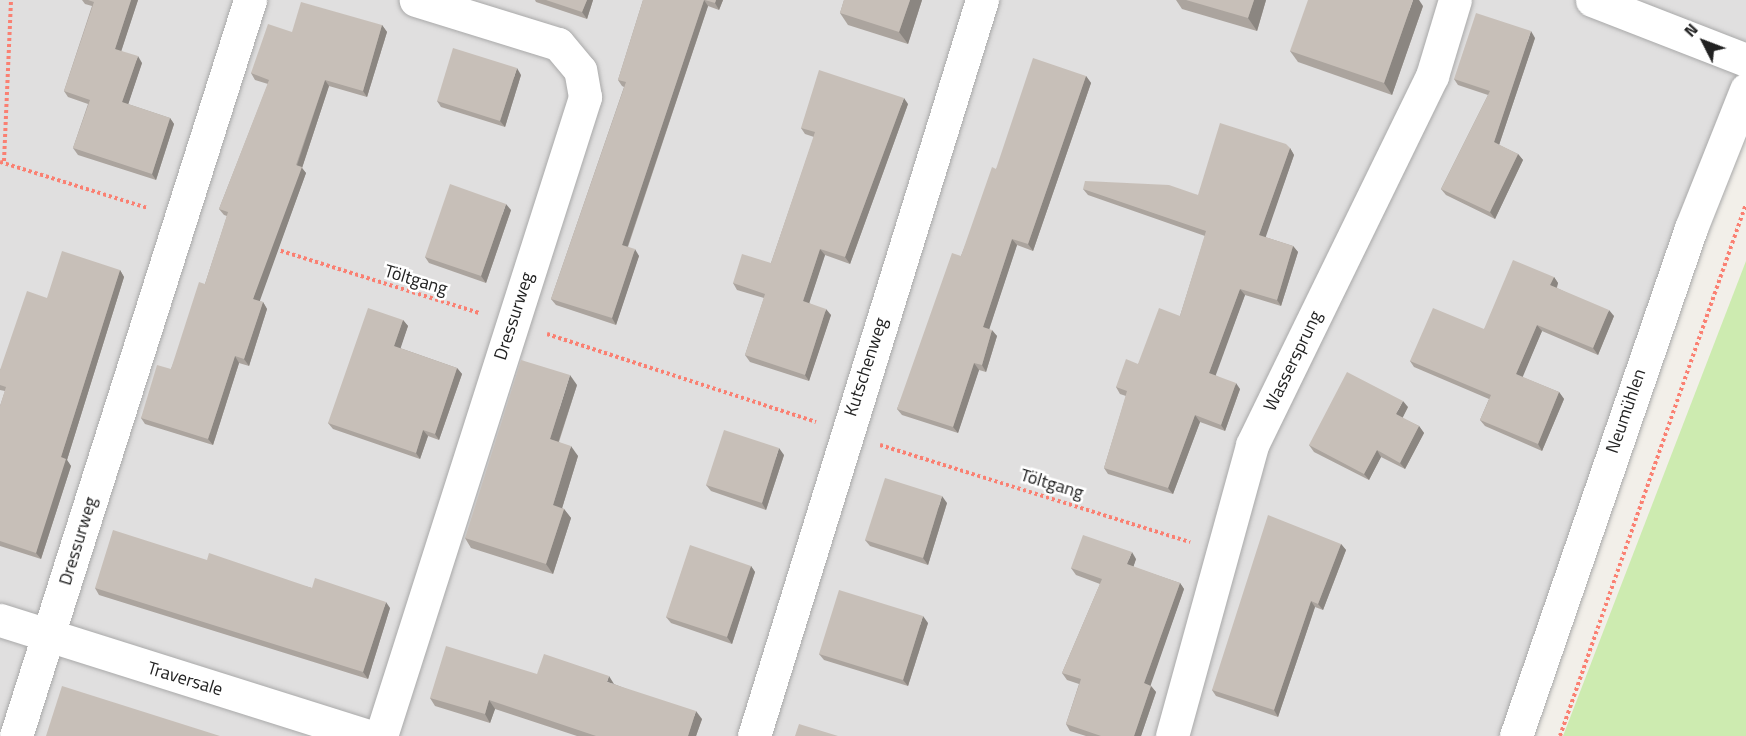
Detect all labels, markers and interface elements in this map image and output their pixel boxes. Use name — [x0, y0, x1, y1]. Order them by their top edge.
north arrow — [1674, 12, 1734, 72]
text: N — [1678, 18, 1703, 42]
street label: Töltgang — [382, 260, 450, 300]
street label: Dressurweg — [490, 269, 538, 363]
street label: Wassersprung — [1259, 307, 1327, 415]
street label: Kutschenweg — [840, 315, 892, 419]
street label: Neumühlen — [1601, 366, 1651, 456]
street label: Töltgang — [1018, 464, 1086, 504]
street label: Dressurweg — [54, 494, 102, 588]
street label: Traversale — [145, 657, 225, 701]

